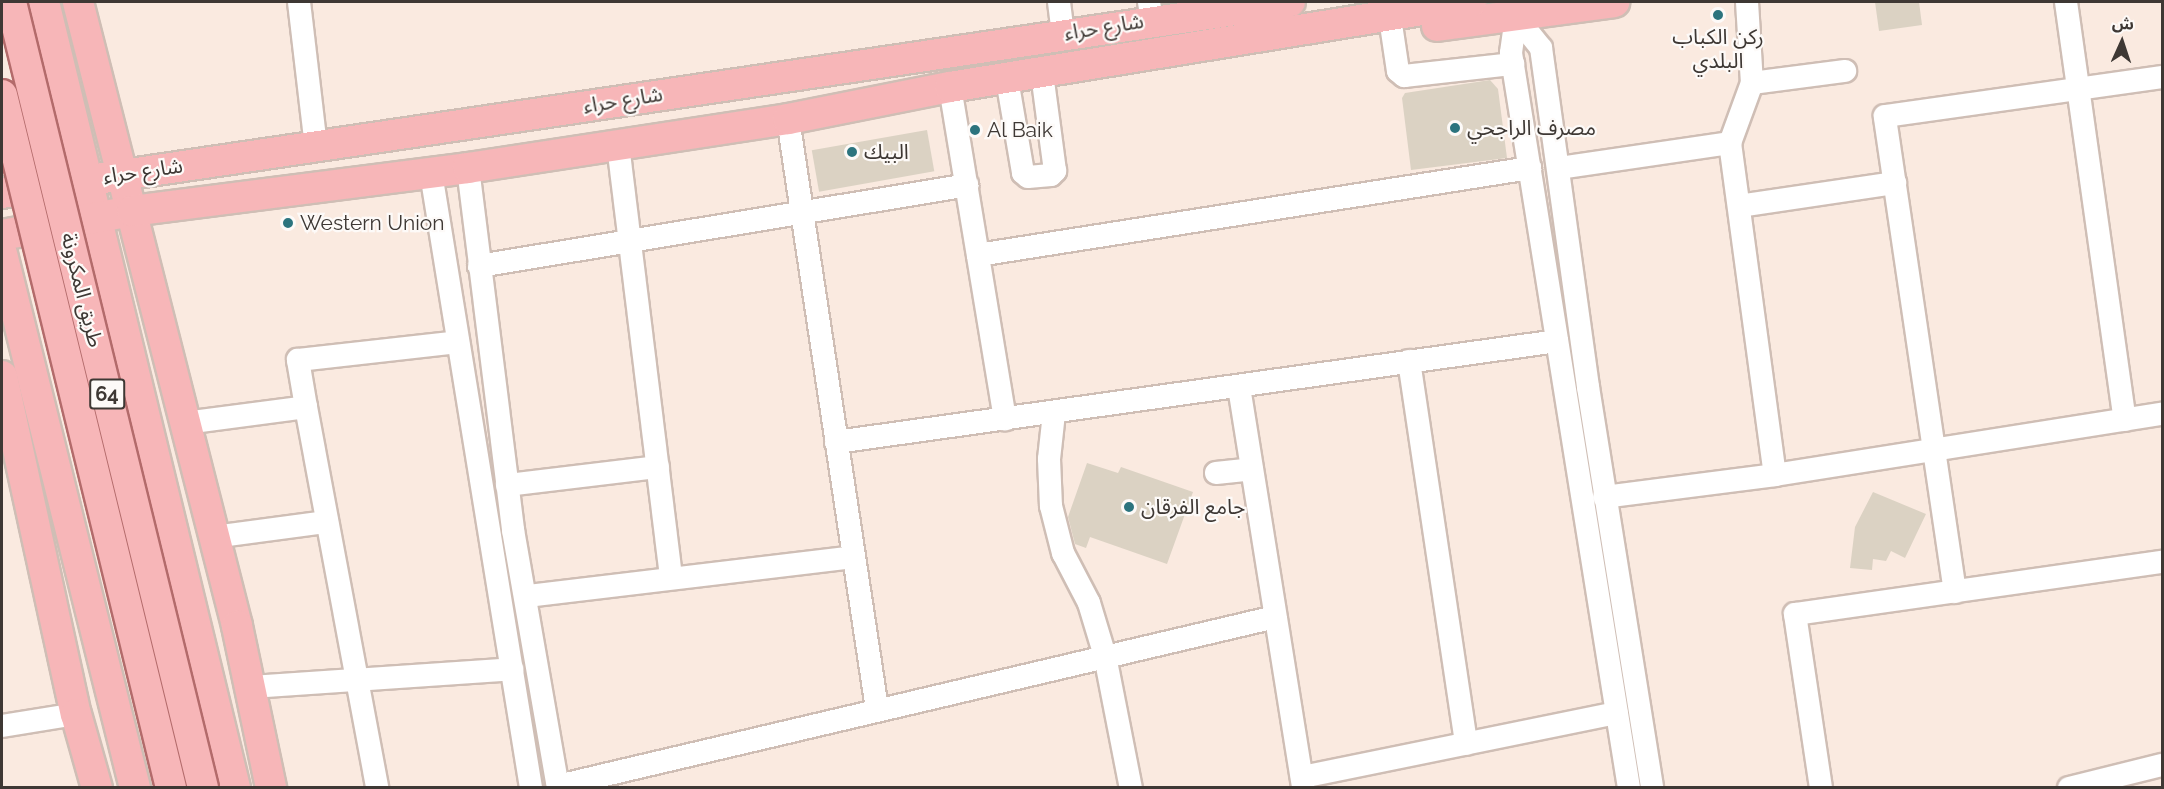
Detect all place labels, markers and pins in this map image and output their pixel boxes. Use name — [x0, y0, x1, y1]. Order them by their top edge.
marker: ركن الكباب البلدي — [1711, 8, 1725, 22]
place label: ركن الكباب البلدي — [1672, 24, 1764, 74]
place label: مصرف الراجحي — [1467, 115, 1596, 141]
place label: Al Baik — [987, 117, 1053, 143]
marker: مصرف الراجحي — [1448, 121, 1462, 135]
marker: Al Baik — [968, 123, 982, 137]
place label: البيك — [864, 139, 909, 165]
marker: البيك — [845, 145, 859, 159]
place label: Western Union — [300, 210, 444, 236]
marker: Western Union — [281, 216, 295, 230]
place label: جامع الفرقان — [1141, 494, 1245, 520]
marker: جامع الفرقان — [1122, 500, 1136, 514]

